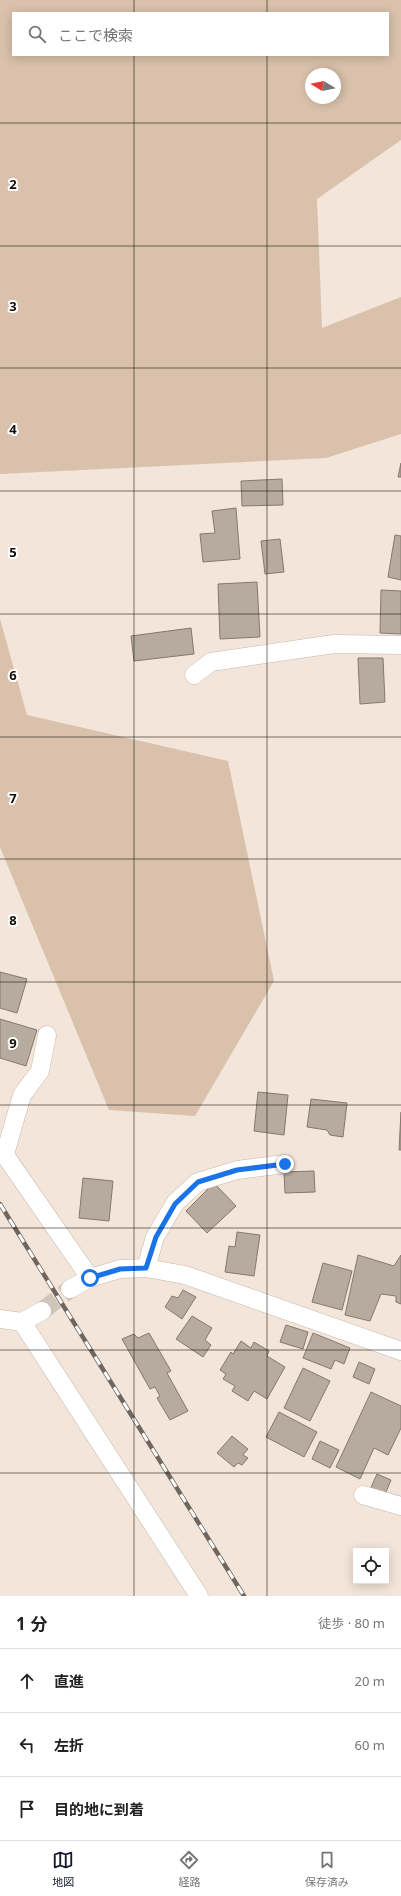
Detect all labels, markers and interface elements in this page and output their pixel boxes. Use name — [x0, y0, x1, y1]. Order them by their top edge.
search box — [12, 12, 389, 56]
icon: search — [26, 23, 48, 45]
text: ここで検索 — [58, 25, 133, 45]
north arrow — [305, 68, 341, 104]
text: 2 — [9, 175, 17, 193]
text: 3 — [9, 297, 17, 315]
text: 4 — [9, 420, 17, 438]
text: 5 — [9, 543, 17, 561]
text: 6 — [9, 666, 17, 684]
text: 7 — [9, 789, 17, 807]
text: 8 — [9, 911, 17, 929]
text: 9 — [9, 1034, 17, 1052]
route end — [276, 1155, 294, 1173]
route start — [81, 1269, 99, 1287]
map controls — [353, 1548, 389, 1584]
button: locate — [353, 1548, 389, 1584]
text: 1 分 — [16, 1612, 47, 1635]
text: 徒歩 · 80 m — [318, 1614, 385, 1632]
icon: ahead — [16, 1670, 38, 1692]
text: 直進 — [54, 1671, 84, 1691]
text: 20 m — [355, 1672, 385, 1690]
icon: left — [16, 1734, 38, 1756]
text: 左折 — [54, 1735, 84, 1755]
text: 60 m — [355, 1736, 385, 1754]
icon: arrive — [16, 1798, 38, 1820]
text: 目的地に到着 — [54, 1799, 144, 1819]
tab: 地図 — [52, 1849, 74, 1889]
tab: 経路 — [178, 1849, 200, 1889]
tab: 保存済み — [305, 1849, 349, 1889]

